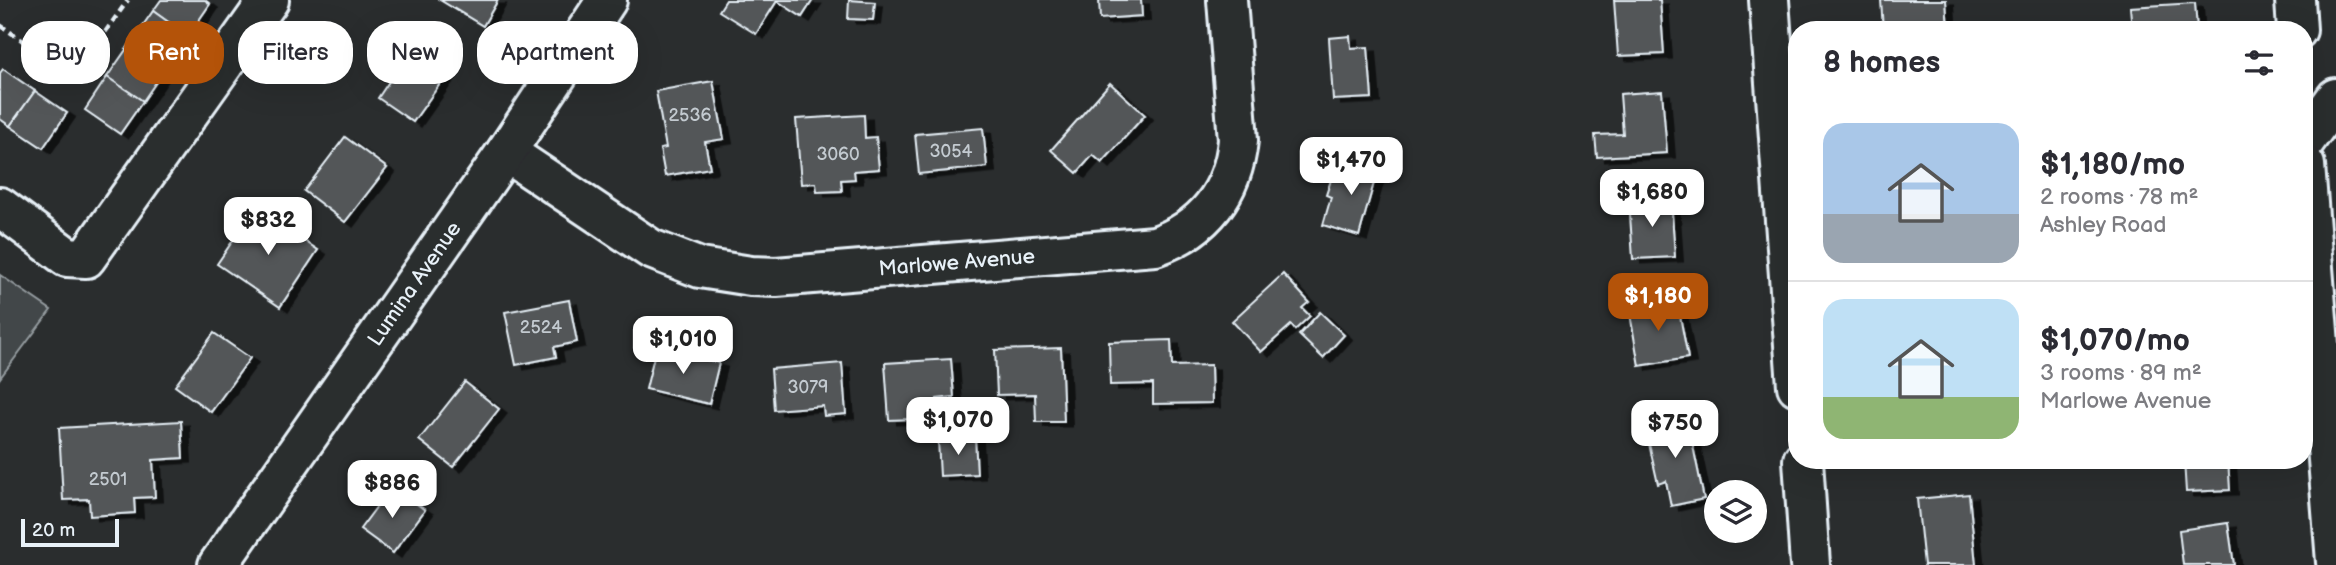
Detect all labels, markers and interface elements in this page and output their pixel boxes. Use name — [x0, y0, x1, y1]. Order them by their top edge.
chip: Buy — [21, 21, 110, 84]
chip: Rent — [124, 21, 224, 84]
chip: Filters — [238, 21, 353, 84]
chip: New — [367, 21, 463, 84]
chip: Apartment — [477, 21, 638, 84]
icon: filters — [2240, 44, 2278, 82]
text: 8 homes — [1823, 45, 1940, 81]
house number: 2536 — [668, 105, 712, 126]
pin: $1,470 — [1294, 138, 1408, 197]
house number: 3054 — [930, 141, 972, 162]
house number: 3060 — [816, 144, 860, 165]
text: $1,470 — [1316, 146, 1386, 174]
text: $1,180/mo — [2040, 147, 2185, 183]
icon: home — [1879, 151, 1963, 235]
pin: $1,680 — [1595, 170, 1709, 229]
text: $1,680 — [1616, 178, 1688, 206]
text: 2 rooms · 78 m² — [2040, 183, 2198, 211]
pin: $832 — [227, 198, 309, 257]
text: $832 — [240, 206, 296, 234]
text: Ashley Road — [2040, 211, 2166, 239]
street label: Lumina Avenue — [363, 217, 467, 351]
street label: Marlowe Avenue — [878, 244, 1036, 282]
pin: $1,180 — [1601, 274, 1715, 333]
text: $1,180 — [1624, 282, 1692, 310]
pin: $1,010 — [626, 316, 740, 376]
house number: 2524 — [520, 317, 562, 338]
text: $1,070/mo — [2040, 323, 2190, 359]
text: $1,010 — [649, 325, 717, 353]
icon: home — [1879, 327, 1963, 411]
text: 3 rooms · 89 m² — [2040, 359, 2202, 387]
house number: 3079 — [788, 377, 828, 398]
text: Marlowe Avenue — [2040, 387, 2211, 415]
pin: $1,070 — [901, 398, 1015, 457]
pin: $750 — [1634, 400, 1716, 460]
text: $1,070 — [922, 406, 994, 434]
text: $750 — [1647, 409, 1703, 437]
pin: $886 — [351, 461, 433, 520]
house number: 2501 — [89, 469, 127, 490]
text: $886 — [364, 469, 420, 497]
map controls — [1704, 480, 1767, 543]
button: layers — [1704, 480, 1767, 543]
scale bar — [21, 516, 119, 548]
text: 20 m — [32, 519, 75, 542]

